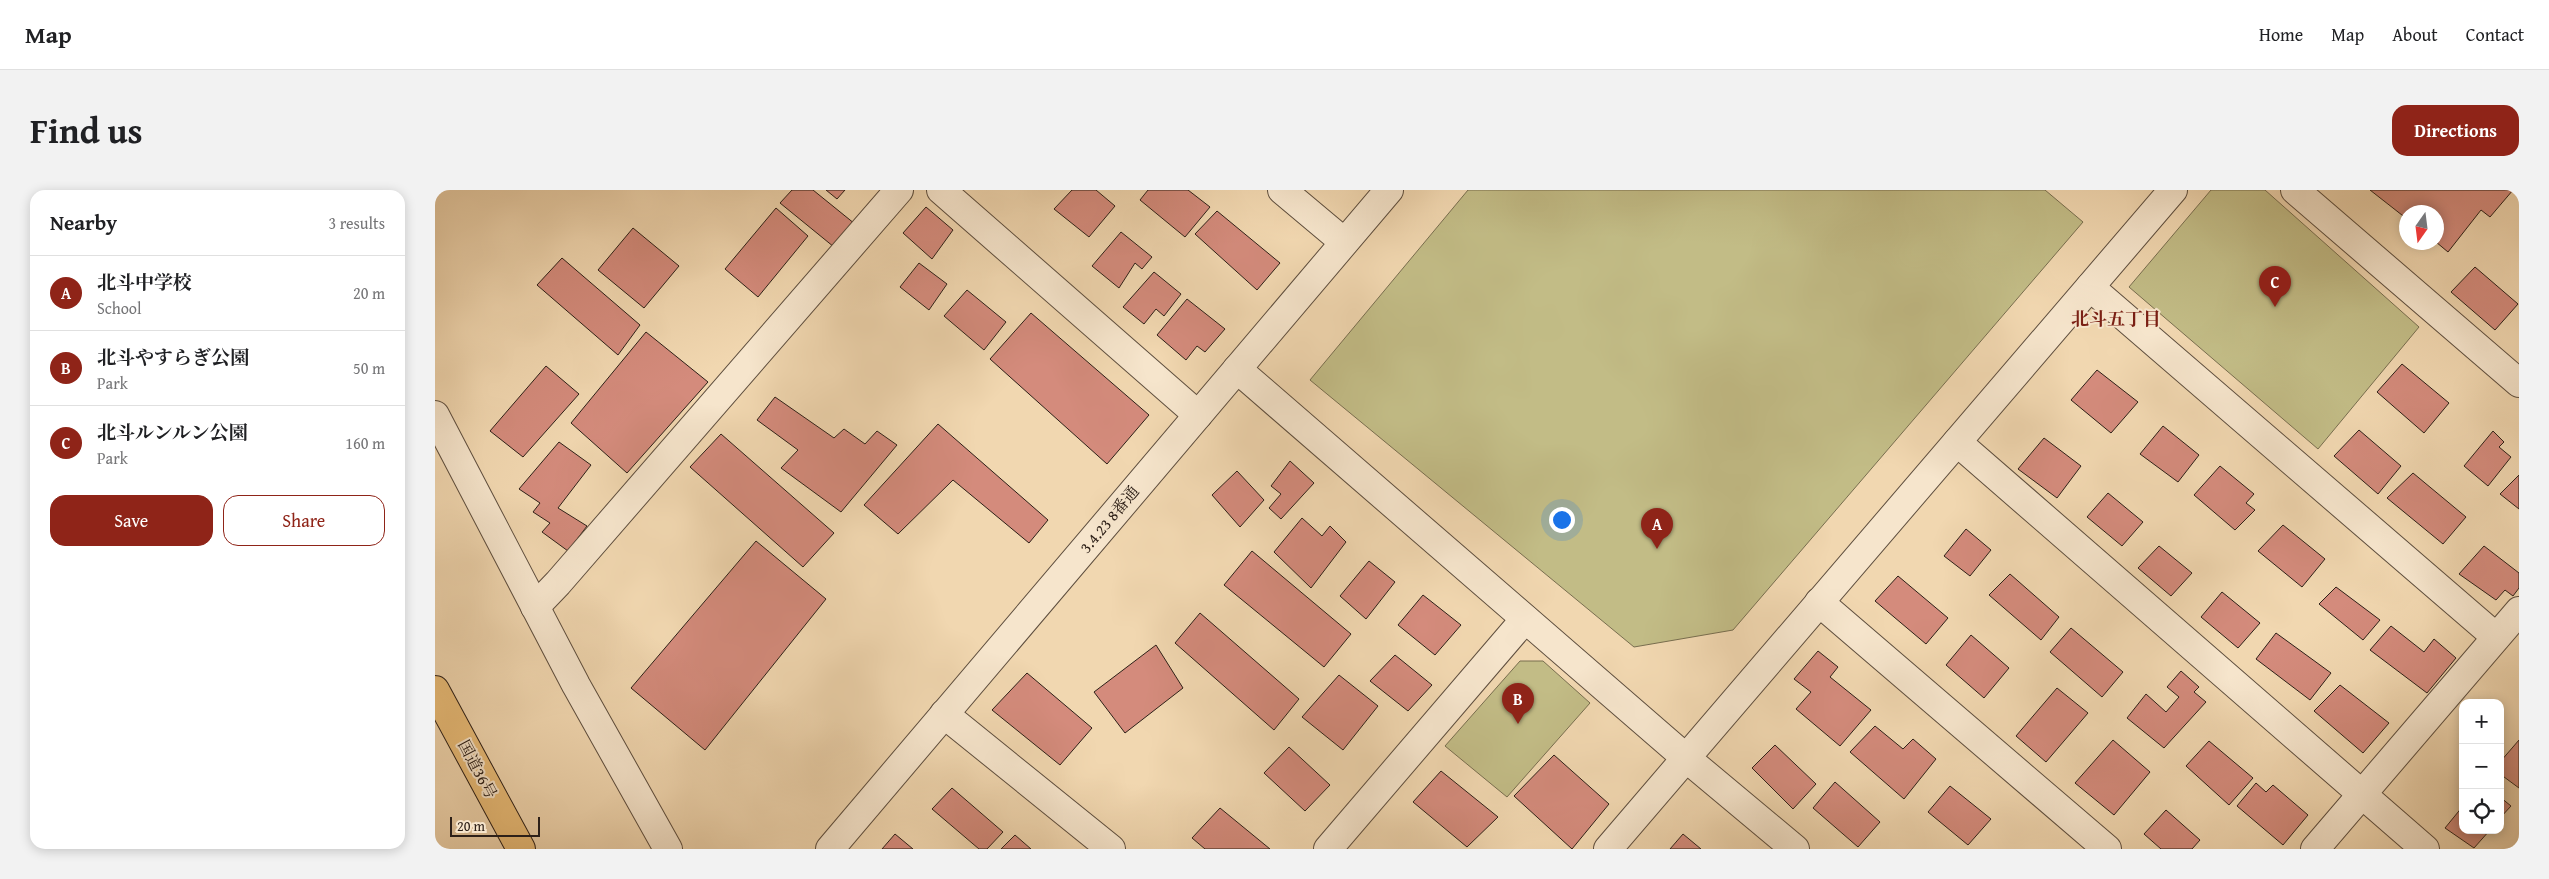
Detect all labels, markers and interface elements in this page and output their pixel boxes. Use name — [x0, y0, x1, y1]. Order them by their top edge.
text: Map — [25, 17, 72, 52]
text: Home — [2259, 21, 2303, 48]
text: Map — [2331, 21, 2364, 48]
text: About — [2392, 21, 2438, 48]
text: Contact — [2466, 21, 2524, 48]
text: Find us — [30, 105, 143, 156]
button: Directions — [2392, 105, 2519, 156]
north arrow — [2399, 205, 2444, 250]
text: Nearby — [50, 207, 117, 238]
text: 3 results — [328, 211, 385, 235]
pin: C — [2259, 266, 2291, 307]
text: 北斗中学校 — [97, 268, 192, 296]
text: A — [61, 281, 71, 305]
text: 20 m — [353, 281, 385, 305]
text: School — [97, 296, 141, 320]
district label: 北斗五丁目 — [2071, 305, 2161, 332]
text: 北斗やすらぎ公園 — [97, 343, 249, 371]
text: B — [61, 356, 71, 380]
text: 50 m — [353, 356, 385, 380]
text: Park — [97, 371, 128, 395]
text: 北斗ルンルン公園 — [97, 418, 248, 446]
text: C — [61, 431, 71, 455]
text: 160 m — [345, 431, 385, 455]
text: Park — [97, 446, 128, 470]
street label: 3.4.23 8番通 — [1074, 480, 1144, 558]
button: Save — [50, 495, 213, 546]
button: Share — [223, 495, 385, 546]
your location — [1549, 507, 1575, 533]
pin: A — [1641, 508, 1673, 549]
pin: B — [1502, 683, 1534, 724]
map controls — [2459, 699, 2504, 834]
button: + — [2459, 699, 2504, 744]
street label: 国道36号 — [453, 735, 503, 803]
button: − — [2459, 744, 2504, 789]
button: locate — [2459, 789, 2504, 834]
scale bar — [450, 814, 540, 837]
text: 20 m — [457, 816, 485, 836]

